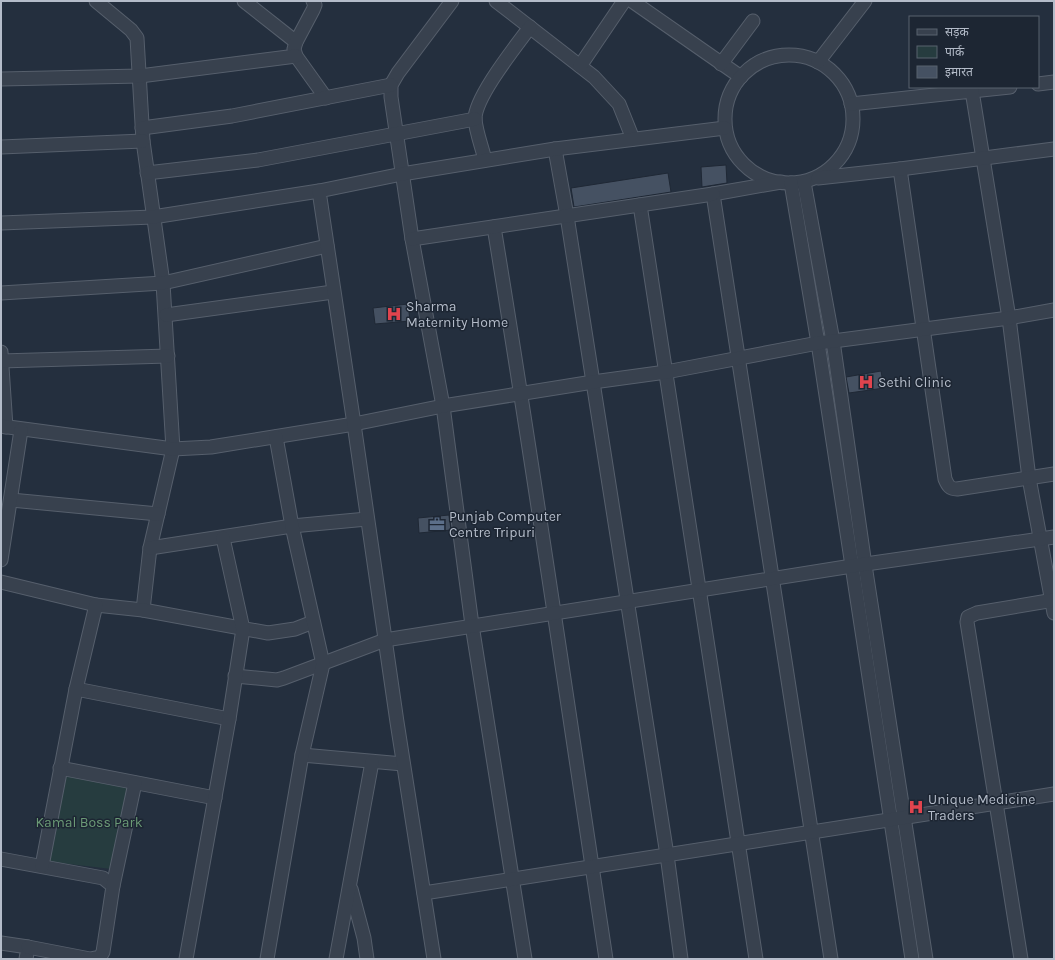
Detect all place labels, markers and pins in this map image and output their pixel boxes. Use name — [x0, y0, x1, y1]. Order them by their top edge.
place label: Sharma Maternity Home — [406, 298, 508, 331]
hospital icon: Sharma Maternity Home — [385, 305, 403, 323]
hospital icon: Sethi Clinic — [857, 373, 875, 391]
place label: Sethi Clinic — [878, 374, 951, 391]
place label: Punjab Computer Centre Tripuri — [449, 508, 562, 541]
office icon: Punjab Computer Centre Tripuri — [428, 515, 446, 533]
place label: Unique Medicine Traders — [928, 791, 1036, 824]
hospital icon: Unique Medicine Traders — [907, 798, 925, 816]

